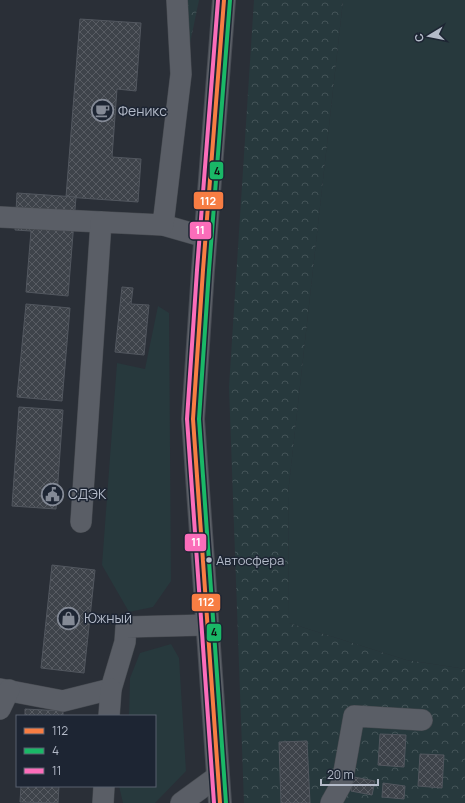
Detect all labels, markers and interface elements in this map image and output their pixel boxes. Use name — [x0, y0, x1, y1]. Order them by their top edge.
north arrow — [409, 16, 449, 56]
text: С — [411, 33, 427, 43]
cafe icon: Феникс — [90, 98, 116, 124]
place label: Феникс — [118, 101, 167, 120]
line badge: 4 — [209, 161, 224, 180]
text: 4 — [214, 163, 221, 178]
line badge: 112 — [193, 191, 224, 210]
text: 112 — [200, 193, 216, 208]
line badge: 11 — [189, 221, 212, 240]
text: 11 — [195, 222, 205, 237]
public building icon: СДЭК — [39, 481, 65, 507]
place label: СДЭК — [68, 484, 107, 503]
line badge: 11 — [184, 533, 207, 552]
text: 11 — [191, 534, 201, 549]
place label: Автосфера — [216, 551, 284, 569]
marker: Автосфера — [204, 555, 214, 565]
line badge: 112 — [191, 593, 221, 612]
text: 112 — [198, 594, 214, 609]
shop icon: Южный — [56, 605, 82, 631]
place label: Южный — [84, 608, 132, 627]
line badge: 4 — [206, 623, 222, 642]
text: 4 — [211, 624, 218, 639]
legend — [16, 715, 156, 787]
text: 112 — [52, 722, 68, 739]
text: 4 — [52, 742, 59, 759]
scale bar — [321, 761, 378, 787]
text: 11 — [52, 762, 61, 779]
text: 20 m — [327, 766, 354, 783]

